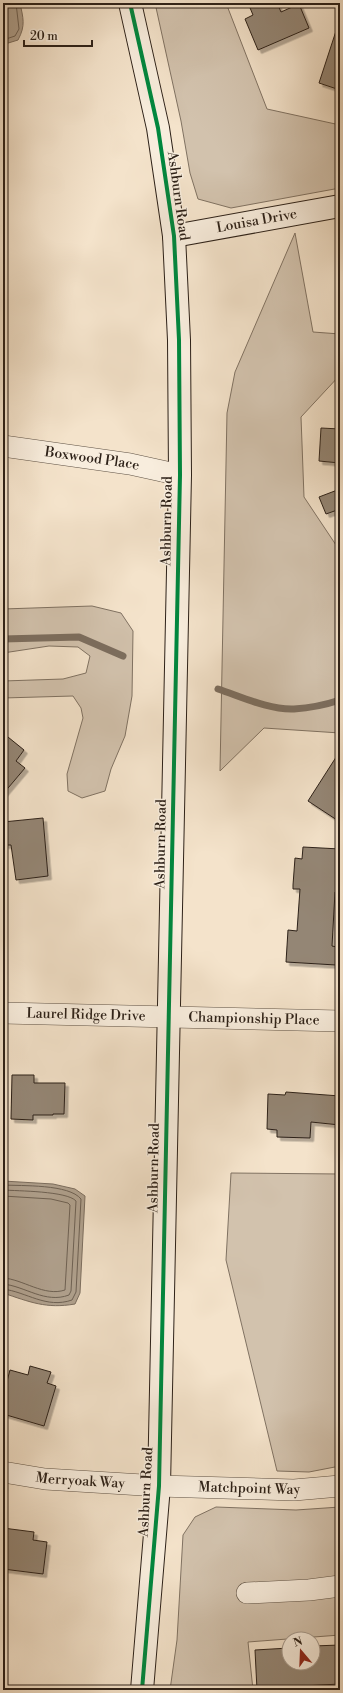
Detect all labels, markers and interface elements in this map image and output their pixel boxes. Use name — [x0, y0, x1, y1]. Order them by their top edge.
scale bar — [24, 22, 92, 48]
text: 20 m — [30, 29, 58, 44]
street label: Ashburn Road — [163, 149, 193, 242]
street label: Louisa Drive — [215, 205, 298, 237]
street label: Boxwood Place — [43, 443, 141, 475]
street label: Ashburn Road — [157, 476, 177, 567]
street label: Ashburn Road — [151, 799, 171, 890]
street label: Laurel Ridge Drive — [26, 1005, 146, 1025]
street label: Championship Place — [188, 1008, 320, 1030]
street label: Ashburn Road — [144, 1123, 164, 1214]
street label: Ashburn Road — [135, 1447, 157, 1538]
street label: Merryoak Way — [34, 1469, 126, 1493]
street label: Matchpoint Way — [198, 1478, 301, 1499]
north arrow — [281, 1631, 321, 1671]
text: N — [292, 1634, 305, 1651]

